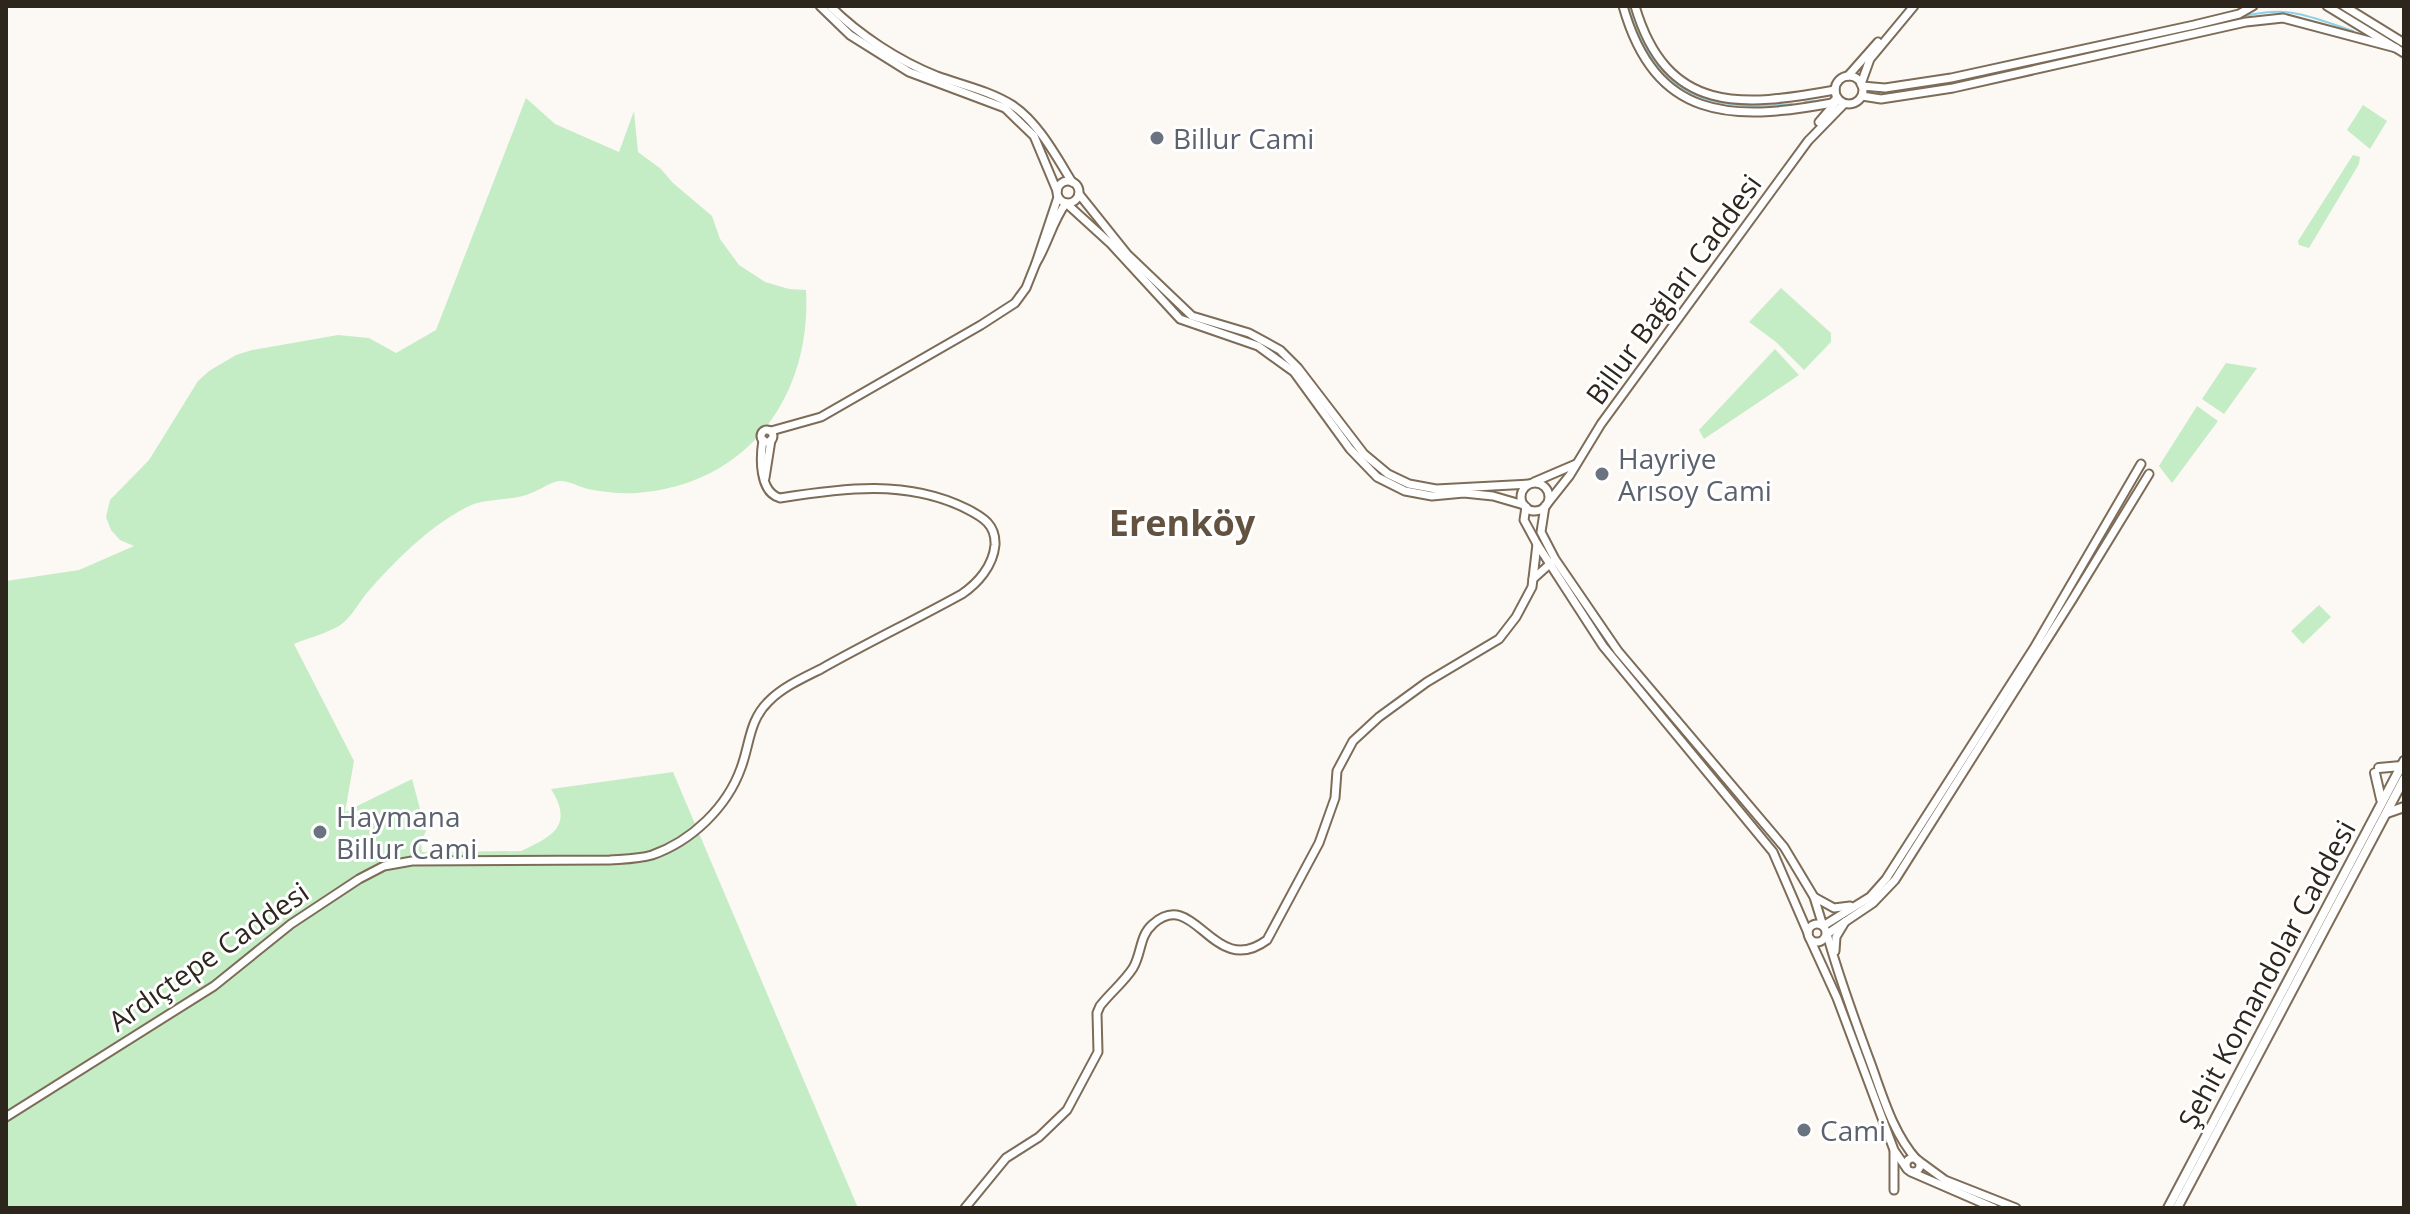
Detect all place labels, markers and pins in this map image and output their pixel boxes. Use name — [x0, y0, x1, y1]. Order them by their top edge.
place label: Billur Cami — [1173, 119, 1314, 157]
marker: Billur Cami — [1148, 129, 1166, 147]
place label: Hayriye Arısoy Cami — [1618, 439, 1772, 509]
marker: Hayriye Arısoy Cami — [1593, 465, 1611, 483]
place label: Haymana Billur Cami — [336, 797, 477, 867]
marker: Haymana Billur Cami — [311, 823, 329, 841]
place label: Cami — [1820, 1111, 1886, 1149]
marker: Cami — [1795, 1121, 1813, 1139]

